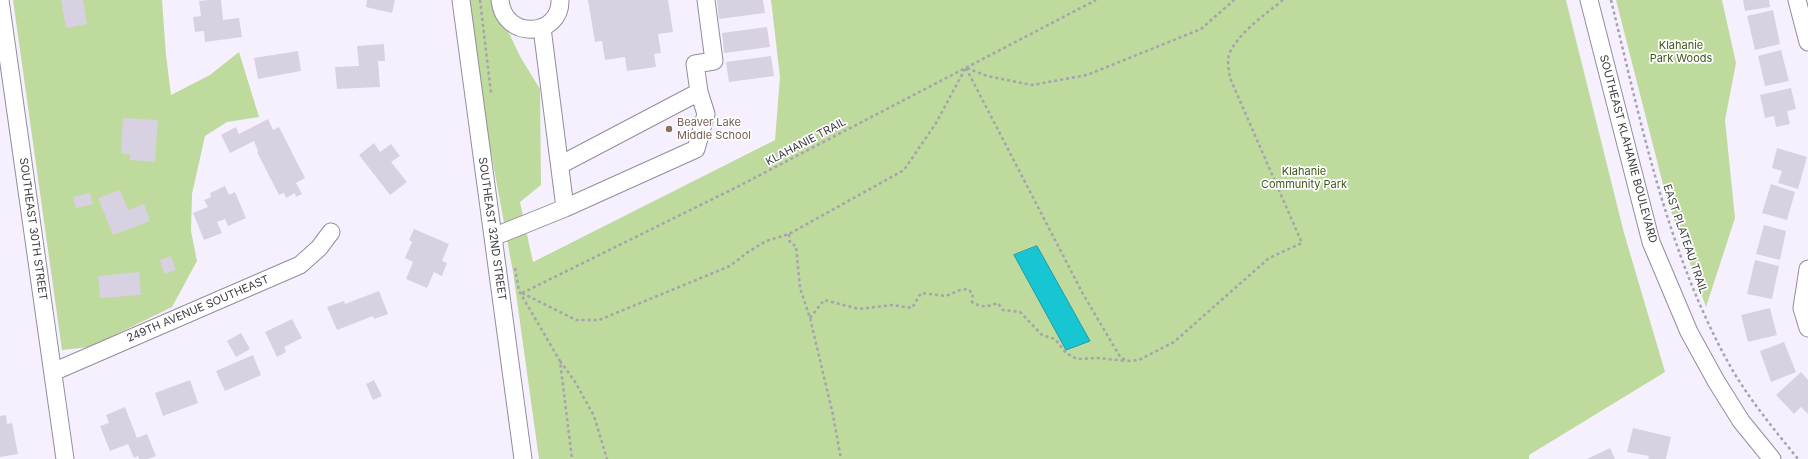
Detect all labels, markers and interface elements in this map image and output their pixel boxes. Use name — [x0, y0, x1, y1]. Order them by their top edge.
park label: Klahanie Park Woods — [1650, 39, 1712, 65]
street label: SOUTHEAST KLAHANIE BOULEVARD — [1596, 53, 1660, 245]
street label: KLAHANIE TRAIL — [764, 115, 848, 169]
place label: Beaver Lake Middle School — [677, 116, 751, 142]
marker: Beaver Lake Middle School — [664, 124, 674, 134]
street label: SOUTHEAST 32ND STREET — [475, 156, 509, 302]
street label: SOUTHEAST 30TH STREET — [16, 157, 50, 301]
park label: Klahanie Community Park — [1261, 165, 1347, 191]
street label: EAST PLATEAU TRAIL — [1660, 183, 1710, 295]
street label: 249TH AVENUE SOUTHEAST — [125, 273, 271, 345]

